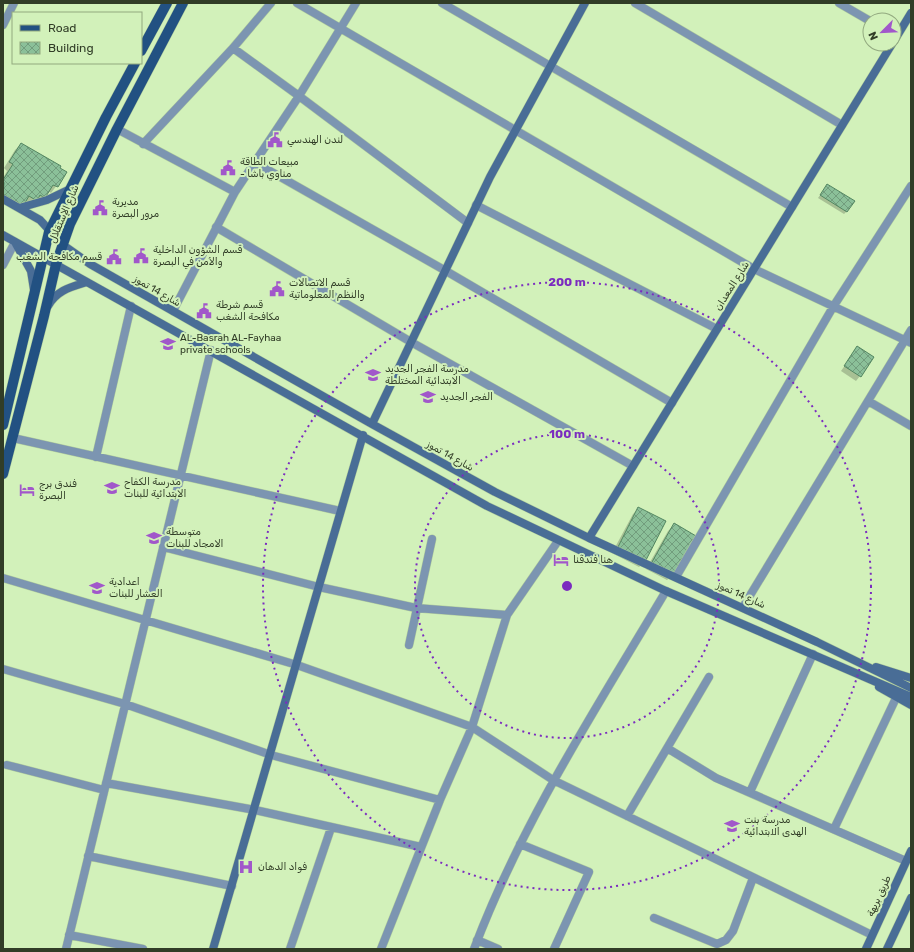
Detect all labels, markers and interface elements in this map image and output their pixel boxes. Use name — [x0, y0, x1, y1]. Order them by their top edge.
legend — [12, 12, 142, 64]
north arrow — [862, 12, 902, 52]
text: Road — [48, 21, 76, 35]
text: N — [866, 30, 881, 42]
text: Building — [48, 41, 94, 55]
public building icon: لندن الهندسي — [266, 131, 284, 149]
place label: لندن الهندسي — [287, 134, 343, 148]
place label: مبيعات الطاقة - مناوي باشا — [240, 156, 299, 181]
public building icon: مبيعات الطاقة - مناوي باشا — [219, 159, 237, 177]
street label: شارع الإستقلال — [46, 183, 83, 245]
place label: مديرية مرور البصرة — [112, 196, 159, 220]
public building icon: مديرية مرور البصرة — [91, 199, 109, 217]
place label: قسم الشؤون الداخلية والأمن في البصرة — [153, 244, 243, 270]
public building icon: قسم الشؤون الداخلية والأمن في البصرة — [132, 247, 150, 265]
public building icon: قسم مكافحة الشغب — [105, 248, 123, 266]
place label: قسم مكافحة الشغب — [16, 251, 102, 263]
street label: شارع المعدان — [712, 259, 753, 313]
street label: شارع 14 تموز — [130, 272, 183, 310]
text: 200 m — [548, 275, 586, 289]
place label: قسم الاتصالات والنظم المعلوماتية — [289, 277, 365, 301]
public building icon: قسم الاتصالات والنظم المعلوماتية — [268, 280, 286, 298]
place label: قسم شرطة مكافحة الشغب — [216, 299, 280, 323]
public building icon: قسم شرطة مكافحة الشغب — [195, 302, 213, 320]
place label: AL-Basrah AL-Fayhaa private schools — [180, 332, 281, 356]
school or university icon: AL-Basrah AL-Fayhaa private schools — [159, 335, 177, 353]
place label: مدرسة الفجر الجديد الابتدائية المختلطة — [385, 363, 469, 387]
school or university icon: مدرسة الفجر الجديد الابتدائية المختلطة — [364, 366, 382, 384]
school or university icon: الفجر الجديد — [419, 388, 437, 406]
place label: الفجر الجديد — [440, 391, 493, 403]
text: 100 m — [549, 427, 585, 441]
street label: شارع 14 تموز — [423, 438, 476, 475]
place label: مدرسة الكفاح الابتدائية للبنات — [124, 476, 186, 500]
place label: فندق برج البصرة — [39, 478, 77, 502]
school or university icon: مدرسة الكفاح الابتدائية للبنات — [103, 479, 121, 497]
hotel icon: فندق برج البصرة — [18, 481, 36, 499]
place label: متوسطة الامجاد للبنات — [166, 526, 224, 550]
school or university icon: متوسطة الامجاد للبنات — [145, 529, 163, 547]
hotel icon: هنا فندقنا — [552, 551, 570, 569]
place label: هنا فندقنا — [573, 554, 613, 566]
place label: اعدادية العشار للبنات — [109, 576, 163, 600]
school or university icon: اعدادية العشار للبنات — [88, 579, 106, 597]
centre of rings — [560, 579, 574, 593]
street label: شارع 14 تموز — [713, 579, 767, 612]
place label: مدرسة بنت الهدى اﻻبتدائية — [744, 814, 807, 838]
school or university icon: مدرسة بنت الهدى اﻻبتدائية — [723, 817, 741, 835]
hospital icon: فواد الدهان — [237, 858, 255, 876]
place label: فواد الدهان — [258, 861, 307, 873]
street label: طريق بريهة — [864, 874, 894, 918]

